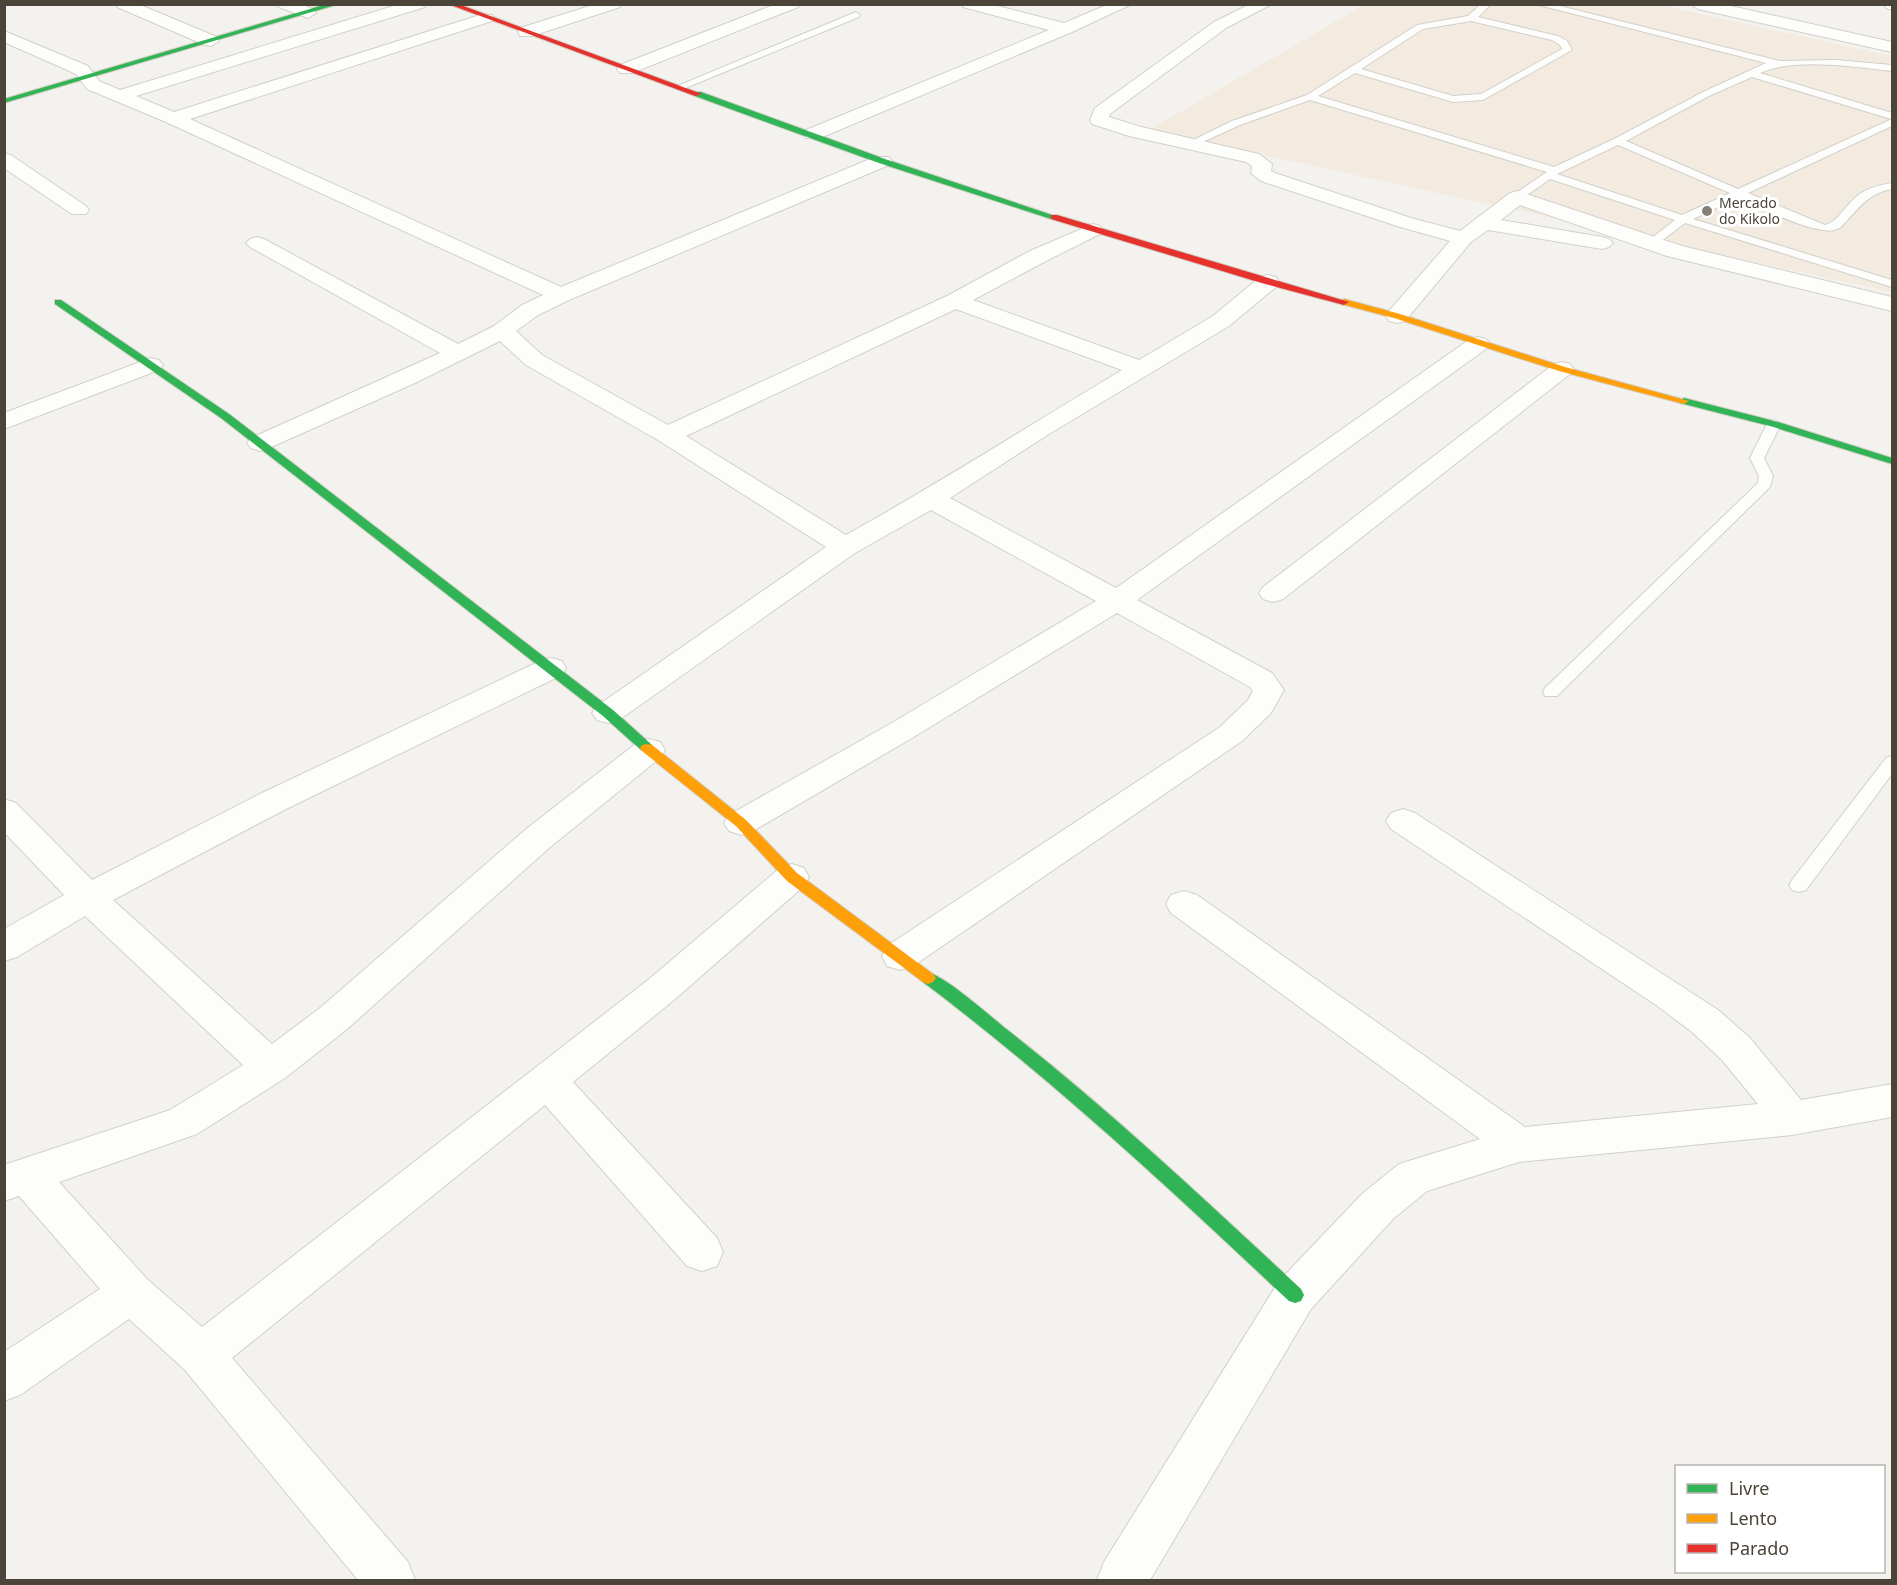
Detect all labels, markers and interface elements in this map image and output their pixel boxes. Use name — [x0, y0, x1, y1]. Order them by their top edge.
place label: Mercado do Kikolo — [1719, 193, 1780, 228]
marker: Mercado do Kikolo — [1700, 204, 1714, 218]
legend — [1675, 1465, 1885, 1573]
text: Livre — [1729, 1476, 1769, 1500]
text: Lento — [1729, 1506, 1777, 1530]
text: Parado — [1729, 1536, 1789, 1560]

